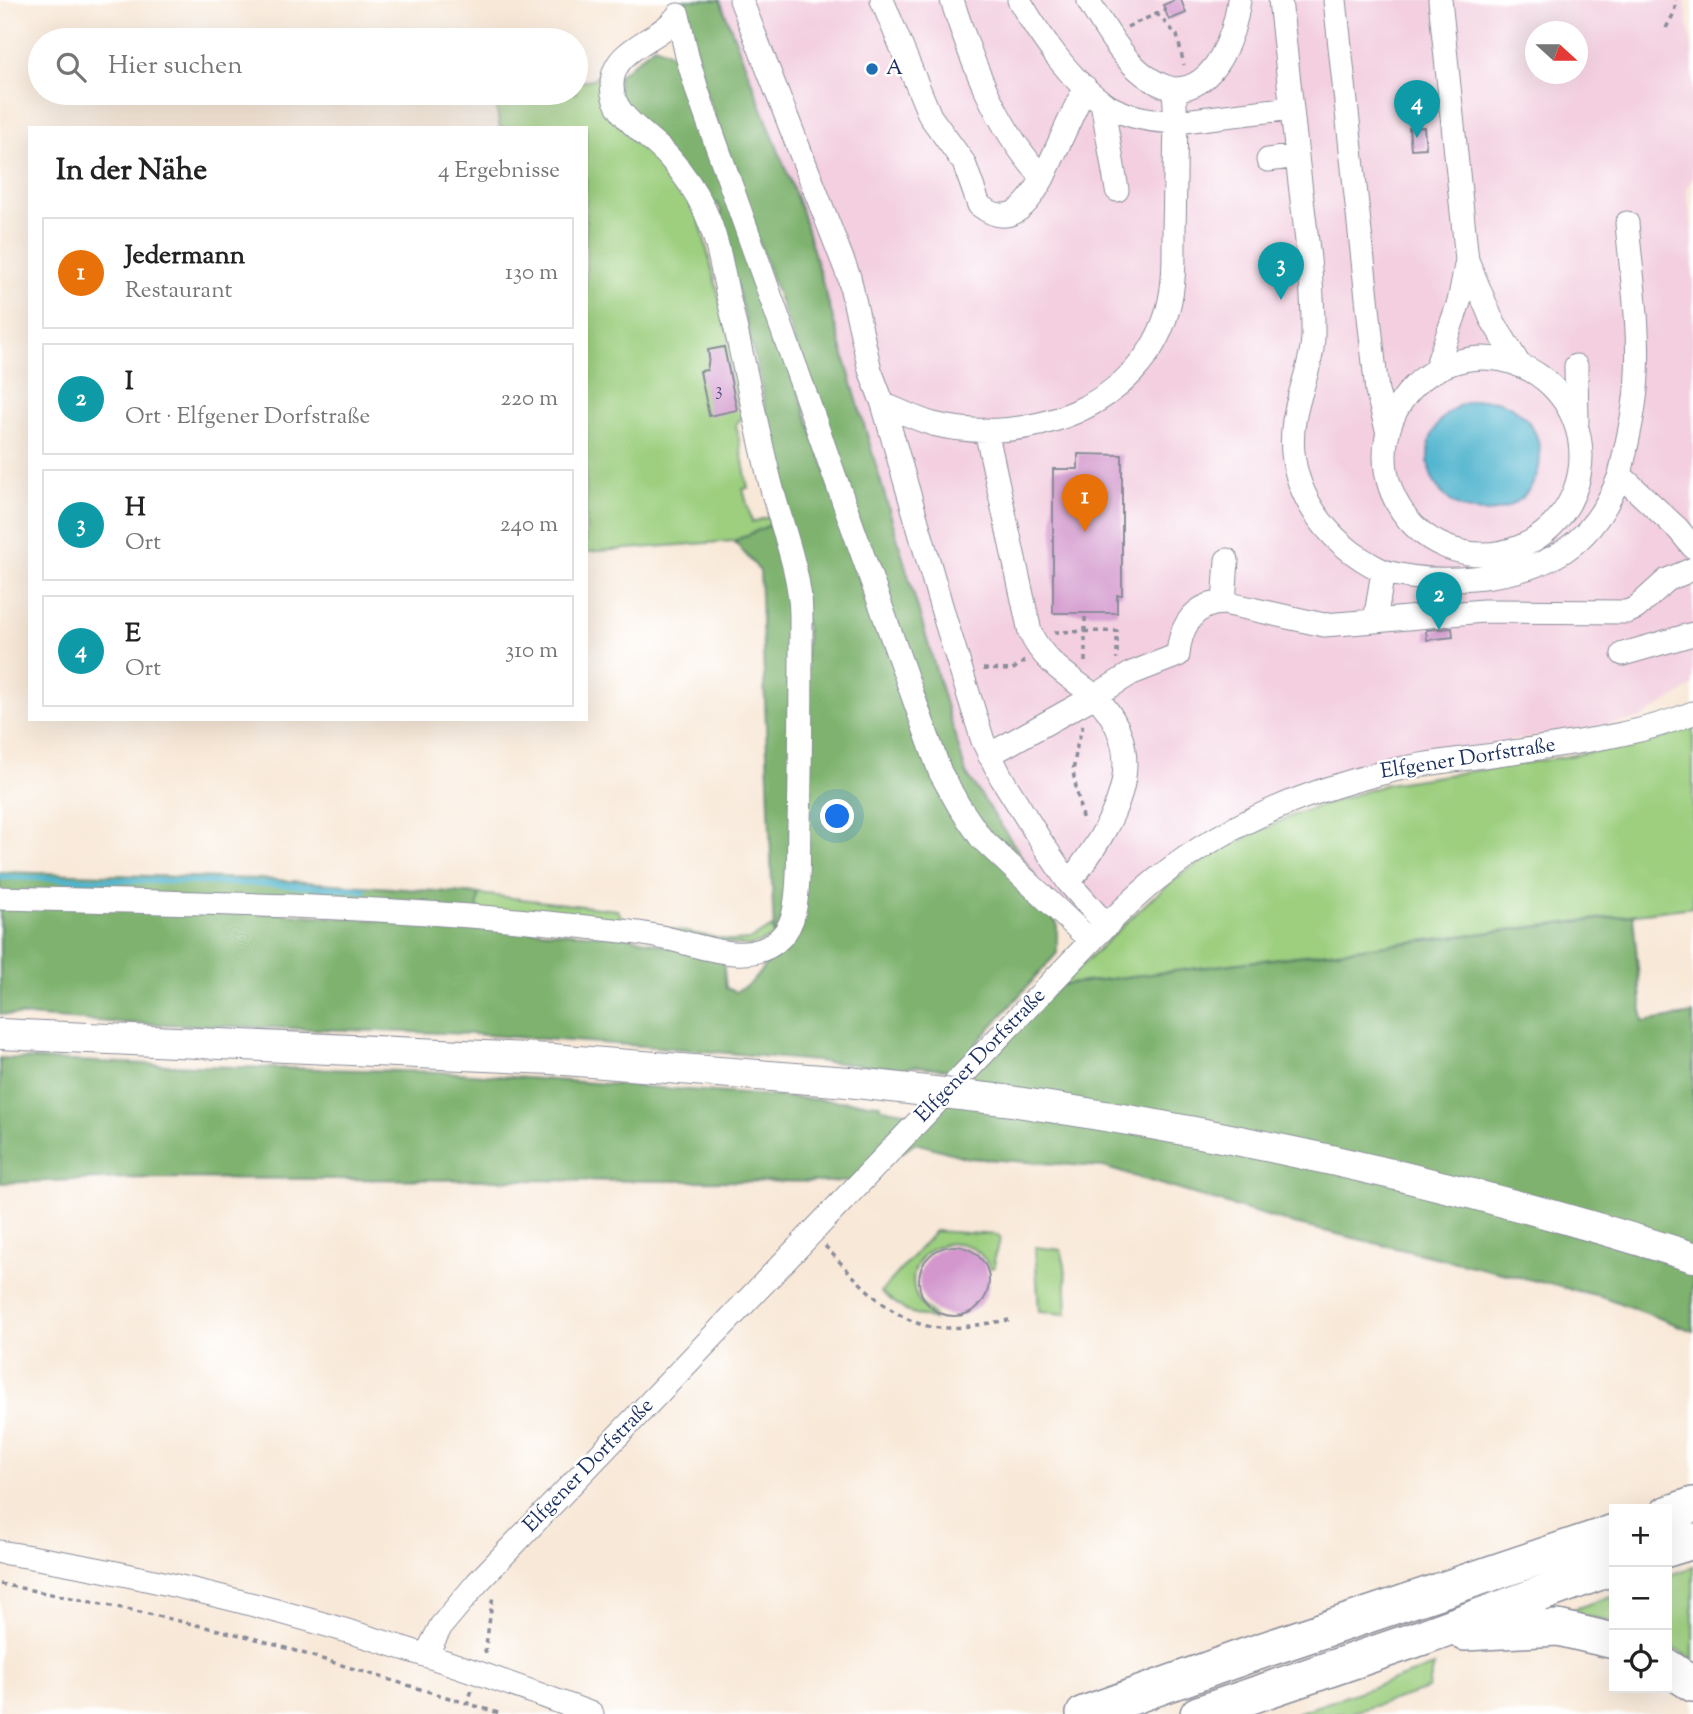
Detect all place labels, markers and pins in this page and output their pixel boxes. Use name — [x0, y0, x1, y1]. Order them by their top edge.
place label: A — [886, 54, 903, 84]
marker: A — [864, 61, 880, 77]
pin: 4 — [1394, 80, 1440, 138]
pin: 3 — [1258, 242, 1304, 300]
pin: 1 — [1062, 474, 1108, 532]
pin: 2 — [1416, 572, 1462, 630]

